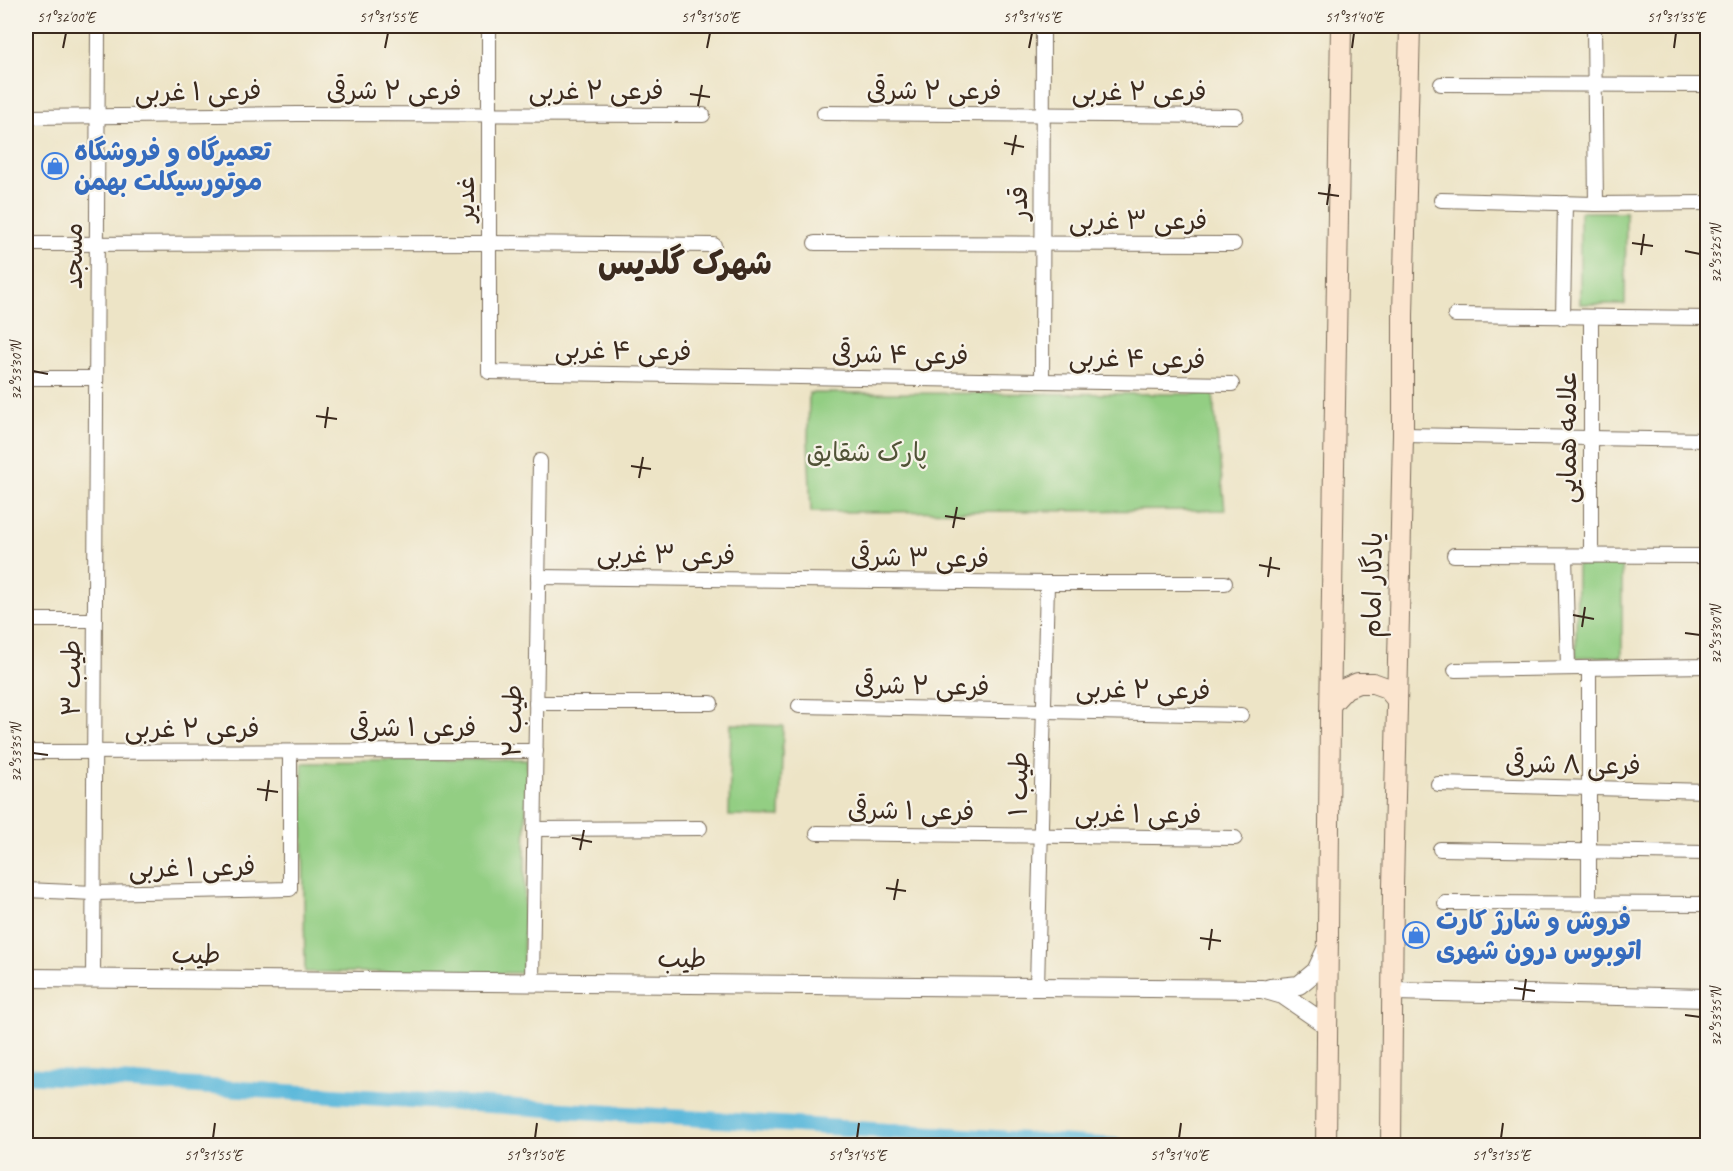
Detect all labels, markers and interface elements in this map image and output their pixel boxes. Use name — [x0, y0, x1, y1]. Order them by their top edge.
text: 51°32'00"E — [37, 8, 97, 27]
text: 51°31'55"E — [359, 8, 419, 27]
text: 51°31'50"E — [681, 8, 741, 27]
text: 51°31'45"E — [1003, 8, 1063, 27]
text: 51°31'40"E — [1325, 8, 1385, 27]
text: 51°31'35"E — [1647, 8, 1707, 27]
street label: فرعی ۱ غربی — [134, 74, 262, 109]
street label: فرعی ۲ شرقی — [327, 74, 461, 107]
street label: فرعی ۲ غربی — [529, 74, 663, 107]
street label: فرعی ۲ شرقی — [867, 74, 1001, 107]
street label: فرعی ۲ غربی — [1072, 75, 1206, 108]
place label: تعمیرگاه و فروشگاه موتورسیکلت بهمن — [74, 135, 272, 198]
shop icon: تعمیرگاه و فروشگاه موتورسیکلت بهمن — [40, 151, 70, 181]
street label: غدیر — [449, 176, 482, 224]
street label: قدر — [1002, 186, 1035, 222]
street label: فرعی ۳ غربی — [1069, 204, 1207, 237]
text: 32°53'25"N — [1707, 221, 1726, 284]
street label: مسجد — [57, 223, 90, 289]
district label: شهرک گلدیس — [598, 243, 772, 284]
street label: فرعی ۴ غربی — [554, 333, 692, 368]
street label: فرعی ۴ شرقی — [831, 337, 969, 372]
text: 32°53'30"N — [7, 338, 26, 401]
street label: فرعی ۴ غربی — [1068, 341, 1206, 376]
street label: علامه همایی — [1551, 371, 1584, 504]
park label: پارک شقایق — [807, 436, 927, 469]
street label: یادگار امام — [1355, 532, 1393, 638]
street label: فرعی ۳ غربی — [596, 537, 736, 572]
street label: فرعی ۳ شرقی — [850, 540, 990, 575]
text: 32°53'30"N — [1707, 602, 1726, 665]
street label: طیب ۳ — [55, 640, 88, 716]
street label: فرعی ۲ شرقی — [854, 668, 990, 703]
street label: فرعی ۲ غربی — [1075, 672, 1211, 707]
street label: طیب ۲ — [495, 684, 530, 758]
street label: فرعی ۱ شرقی — [350, 711, 476, 744]
street label: فرعی ۲ غربی — [125, 712, 259, 745]
text: 32°53'35"N — [7, 720, 26, 783]
street label: فرعی ۸ شرقی — [1505, 747, 1641, 782]
street label: طیب ۱ — [1001, 751, 1036, 817]
street label: فرعی ۱ شرقی — [847, 793, 975, 828]
street label: فرعی ۱ غربی — [1074, 796, 1202, 831]
street label: فرعی ۱ غربی — [128, 850, 256, 885]
place label: فروش و شارژ کارت اتوبوس درون شهری — [1436, 904, 1642, 967]
shop icon: فروش و شارژ کارت اتوبوس درون شهری — [1401, 920, 1431, 950]
street label: طیب — [172, 938, 220, 971]
street label: طیب — [657, 942, 707, 975]
text: 32°53'35"N — [1707, 984, 1726, 1047]
text: 51°31'55"E — [184, 1146, 244, 1165]
text: 51°31'50"E — [506, 1146, 566, 1165]
text: 51°31'45"E — [828, 1146, 888, 1165]
text: 51°31'40"E — [1150, 1146, 1210, 1165]
text: 51°31'35"E — [1472, 1146, 1532, 1165]

